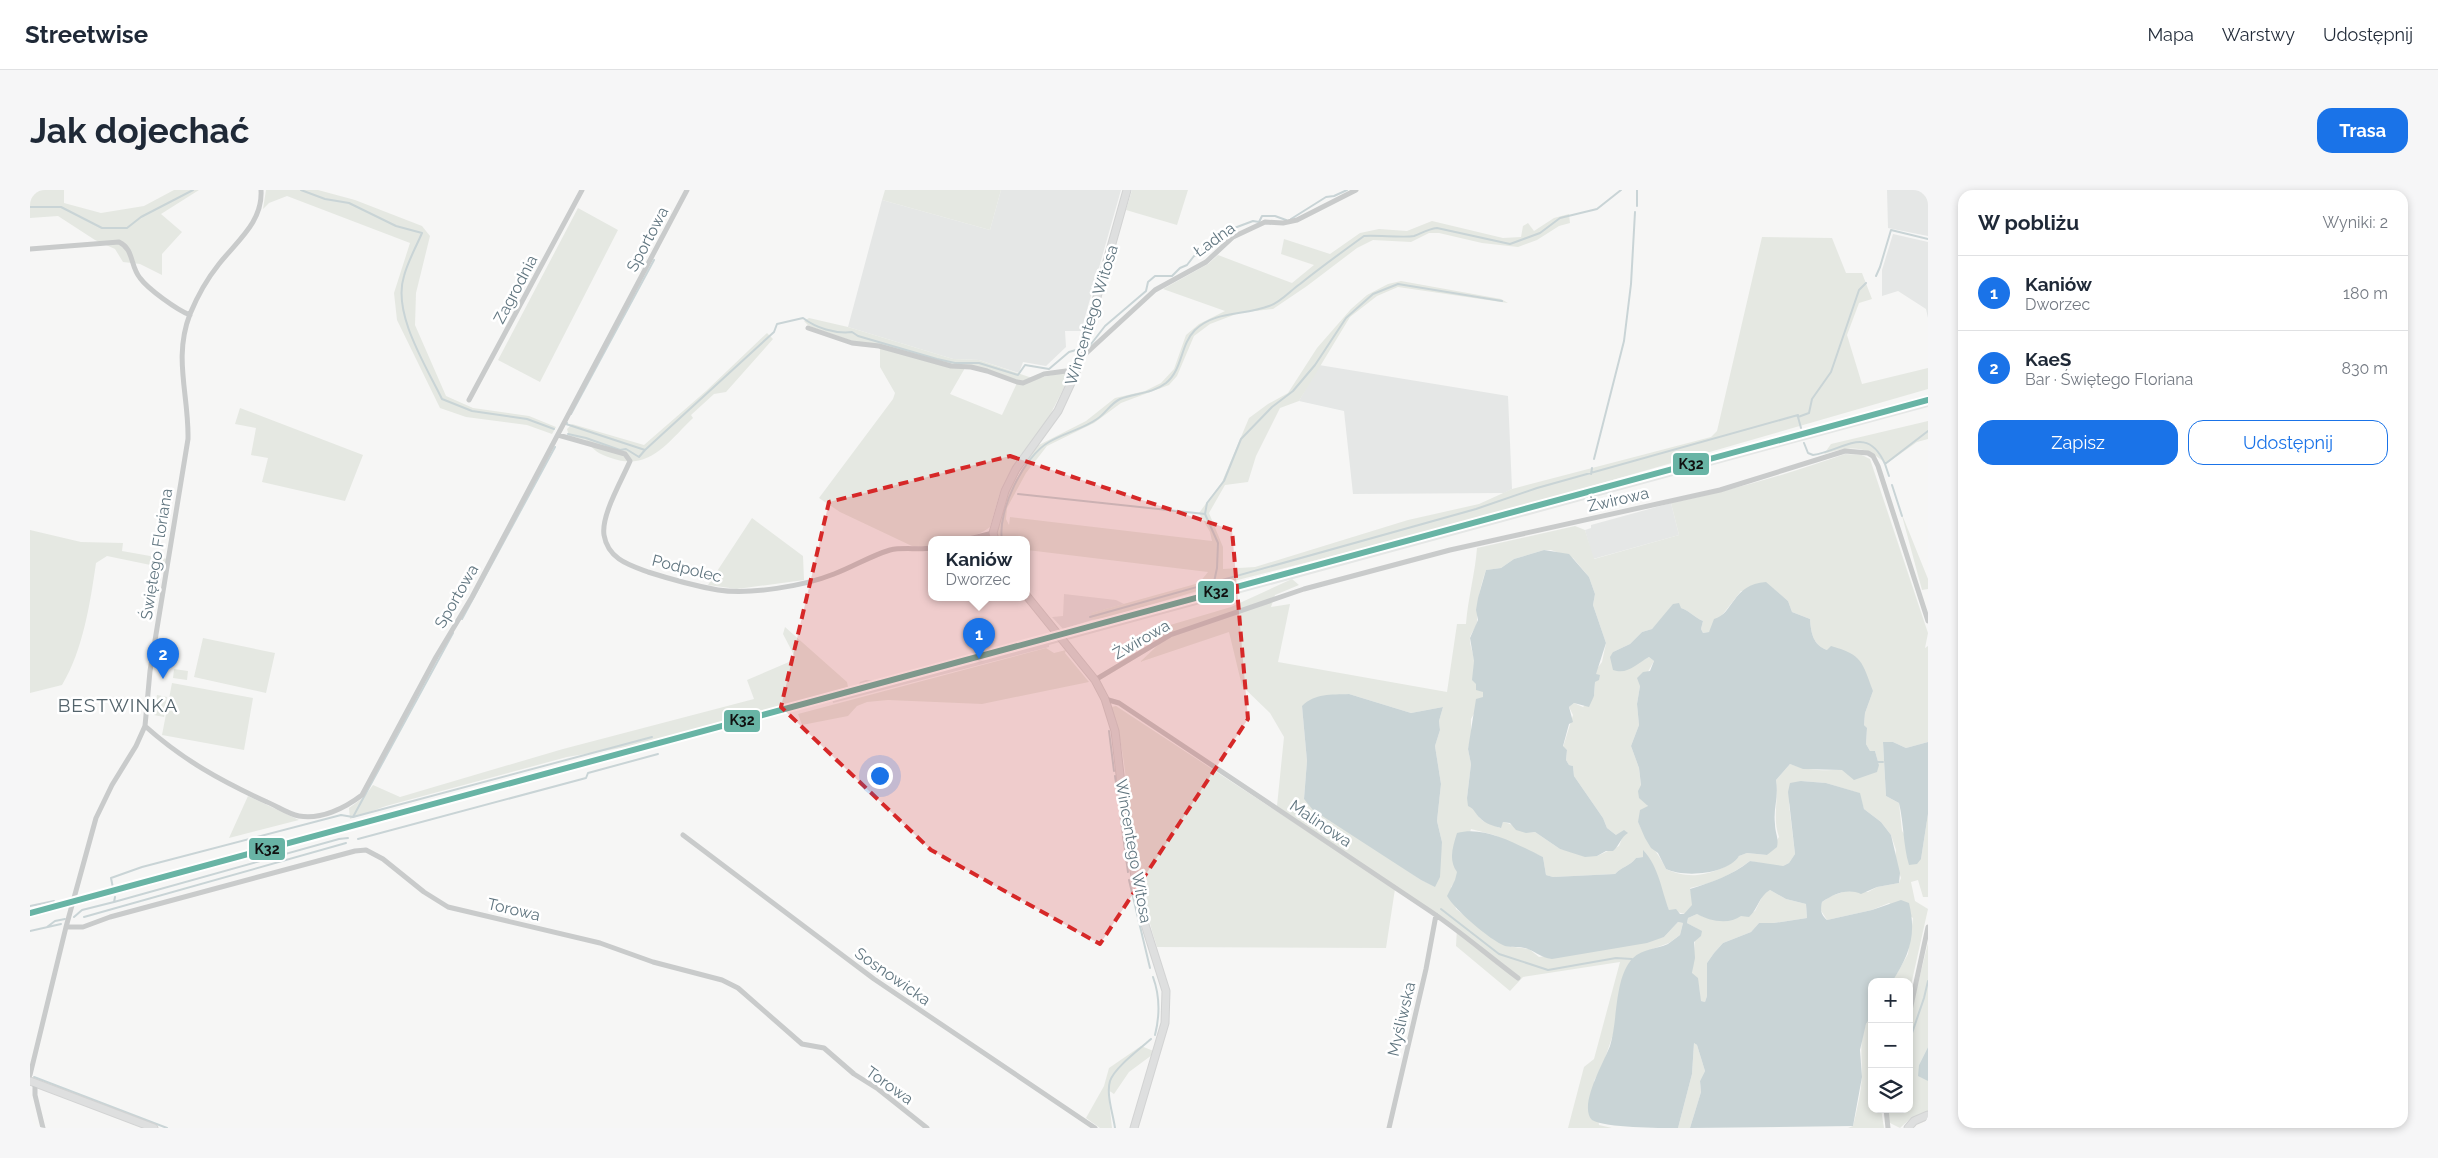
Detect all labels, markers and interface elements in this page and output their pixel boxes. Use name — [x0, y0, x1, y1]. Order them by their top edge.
text: Streetwise — [25, 20, 148, 49]
text: Mapa — [2147, 24, 2194, 45]
text: Warstwy — [2222, 24, 2295, 45]
text: Udostępnij — [2323, 24, 2413, 45]
button: Trasa — [2317, 108, 2408, 153]
text: Jak dojechać — [30, 110, 249, 151]
street label: Sportowa — [622, 204, 672, 275]
text: W pobliżu — [1978, 210, 2079, 235]
text: Wyniki: 2 — [2323, 213, 2388, 232]
street label: Ładna — [1190, 218, 1239, 261]
street label: Wincentego Witosa — [1061, 243, 1122, 388]
street label: Zagrodnia — [489, 252, 541, 327]
text: Kaniów — [2025, 273, 2092, 295]
text: 1 — [1990, 284, 1998, 303]
text: 180 m — [2343, 284, 2388, 303]
text: Dworzec — [2025, 295, 2090, 314]
text: KaeS — [2025, 348, 2071, 370]
text: 2 — [1989, 359, 1999, 378]
text: 830 m — [2341, 359, 2388, 378]
text: Bar · Świętego Floriana — [2025, 370, 2193, 389]
button: Zapisz — [1978, 420, 2178, 465]
button: Udostępnij — [2188, 420, 2388, 465]
line badge: K32 — [1672, 452, 1710, 476]
text: K32 — [1678, 456, 1704, 472]
street label: Żwirowa — [1585, 482, 1651, 516]
street label: Świętego Floriana — [136, 487, 176, 621]
popup — [928, 536, 1030, 601]
text: Kaniów — [946, 548, 1012, 570]
street label: Podpolec — [650, 551, 724, 586]
street label: Sportowa — [431, 561, 482, 632]
text: Dworzec — [946, 570, 1011, 589]
line badge: K32 — [1197, 580, 1235, 604]
text: K32 — [1203, 584, 1229, 600]
street label: Żwirowa — [1109, 615, 1173, 663]
pin: 1 — [963, 618, 995, 659]
pin: 2 — [147, 638, 179, 679]
district label: BESTWINKA — [58, 694, 178, 716]
line badge: K32 — [723, 709, 761, 733]
text: K32 — [729, 712, 755, 728]
your location — [867, 763, 893, 789]
street label: Wincentego Witosa — [1111, 778, 1156, 925]
street label: Malinowa — [1286, 796, 1355, 851]
line badge: K32 — [248, 837, 286, 861]
text: K32 — [254, 841, 280, 857]
street label: Torowa — [486, 894, 542, 925]
street label: Sosnowicka — [851, 943, 934, 1009]
map controls — [1868, 978, 1913, 1113]
button: + — [1868, 978, 1913, 1023]
street label: Myśliwska — [1384, 980, 1419, 1058]
button: − — [1868, 1023, 1913, 1068]
street label: Torowa — [862, 1062, 917, 1109]
button: layers — [1868, 1068, 1913, 1113]

